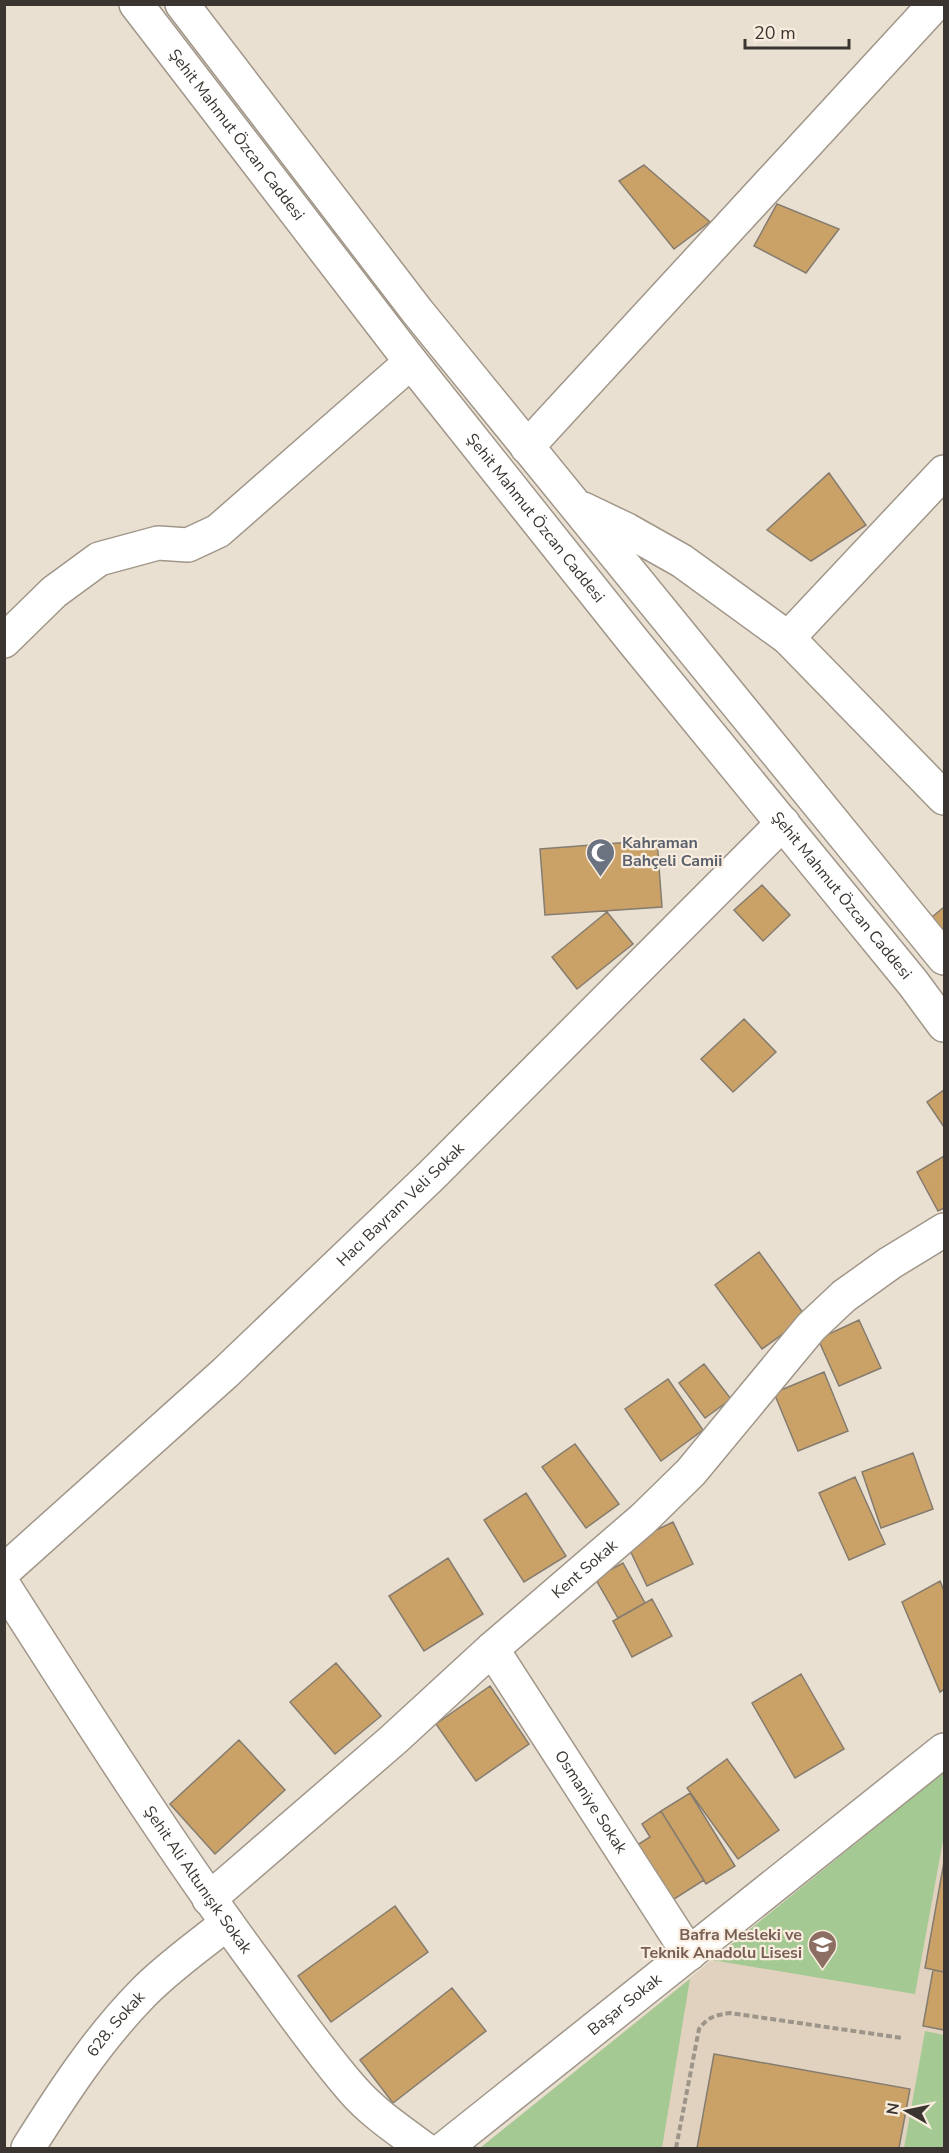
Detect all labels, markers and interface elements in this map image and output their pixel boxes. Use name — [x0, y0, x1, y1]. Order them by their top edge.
scale bar — [745, 12, 848, 50]
text: 20 m — [754, 21, 796, 45]
street label: Şehit Mahmut Özcan Caddesi — [164, 45, 309, 225]
street label: Şehit Mahmut Özcan Caddesi — [461, 429, 610, 607]
street label: Şehit Mahmut Özcan Caddesi — [766, 807, 917, 984]
place label: Kahraman Bahçeli Camii — [622, 832, 722, 872]
mosque icon: Kahraman Bahçeli Camii — [585, 836, 617, 878]
street label: Hacı Bayram Veli Sokak — [332, 1137, 470, 1271]
street label: Kent Sokak — [547, 1534, 623, 1604]
street label: Osmaniye Sokak — [549, 1746, 633, 1859]
street label: Şehit Ali Altunışık Sokak — [139, 1802, 257, 1959]
place label: Bafra Mesleki ve Teknik Anadolu Lisesi — [641, 1924, 802, 1964]
school or university icon: Bafra Mesleki ve Teknik Anadolu Lisesi — [807, 1928, 839, 1970]
street label: Başar Sokak — [583, 1968, 667, 2041]
street label: 628. Sokak — [82, 1986, 151, 2062]
north arrow — [877, 2081, 937, 2141]
text: N — [881, 2101, 905, 2116]

